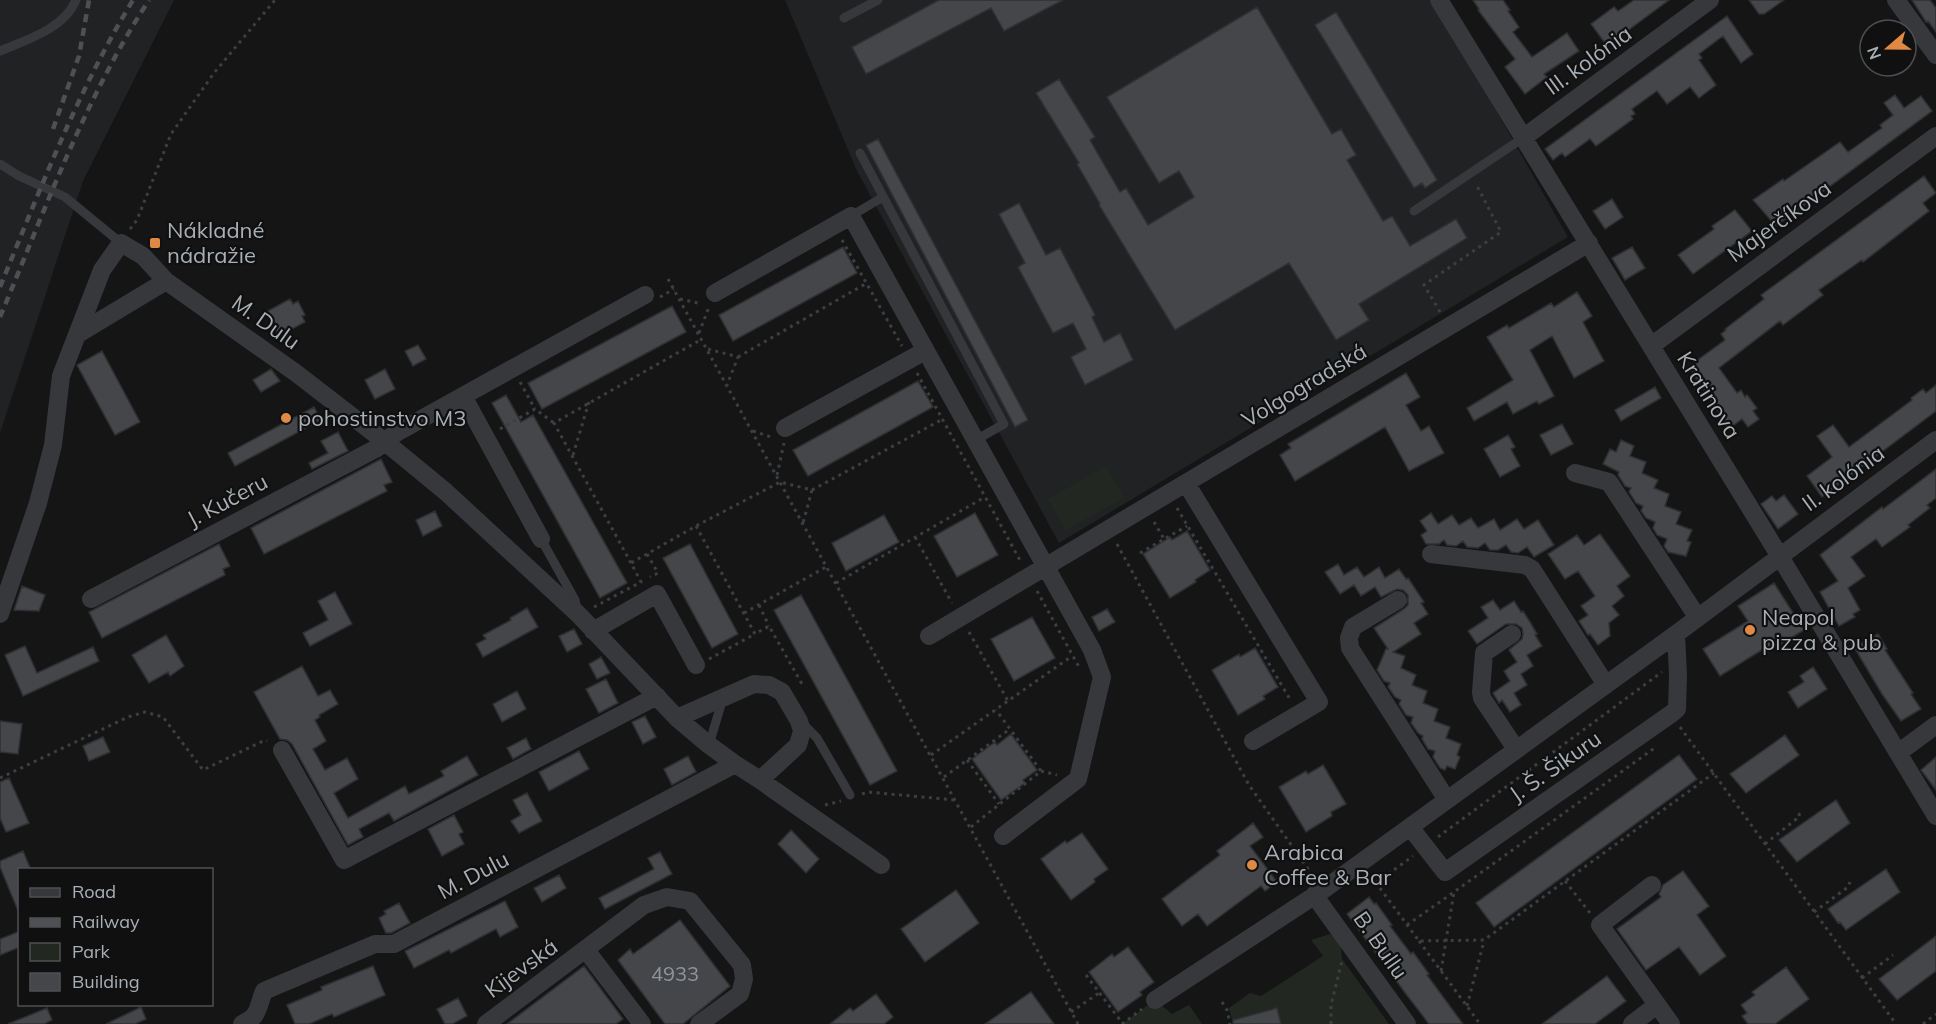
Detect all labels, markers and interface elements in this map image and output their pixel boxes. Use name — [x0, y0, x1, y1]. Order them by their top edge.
north arrow — [1858, 18, 1918, 78]
street label: III. kolónia — [1539, 19, 1637, 101]
text: N — [1862, 44, 1885, 62]
street label: Majerčíkova — [1722, 174, 1836, 268]
place label: Nákladné nádražie — [167, 216, 264, 269]
marker: Nákladné nádražie — [148, 236, 162, 250]
street label: M. Dulu — [227, 289, 305, 355]
street label: Volgogradská — [1236, 337, 1372, 433]
street label: Kratinova — [1671, 346, 1747, 444]
place label: pohostinstvo M3 — [298, 404, 466, 432]
marker: pohostinstvo M3 — [279, 411, 293, 425]
street label: II. kolónia — [1796, 439, 1890, 517]
street label: J. Kučeru — [182, 467, 272, 533]
place label: Neapol pizza & pub — [1762, 603, 1882, 656]
marker: Neapol pizza & pub — [1743, 623, 1757, 637]
street label: J. Š. Šikuru — [1504, 724, 1606, 808]
place label: Arabica Coffee & Bar — [1264, 838, 1391, 891]
street label: M. Dulu — [433, 845, 513, 905]
marker: Arabica Coffee & Bar — [1245, 858, 1259, 872]
legend — [18, 868, 213, 1006]
text: Road — [72, 880, 116, 903]
street label: B. Bullu — [1348, 906, 1414, 984]
text: Railway — [72, 910, 140, 933]
street label: Kijevská — [479, 932, 563, 1004]
text: Park — [72, 940, 111, 963]
house number: 4933 — [651, 961, 699, 986]
text: Building — [72, 970, 140, 993]

